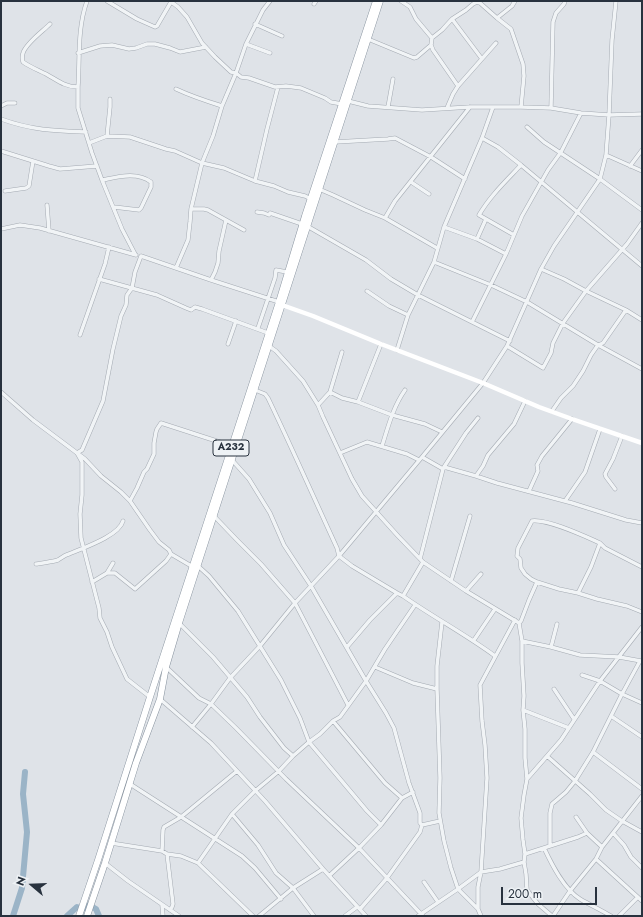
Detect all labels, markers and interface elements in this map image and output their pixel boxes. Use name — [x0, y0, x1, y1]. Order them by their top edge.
road number: A232 — [213, 440, 249, 456]
north arrow — [12, 865, 52, 905]
text: N — [12, 874, 30, 888]
scale bar — [503, 879, 599, 905]
text: 200 m — [508, 885, 542, 903]

